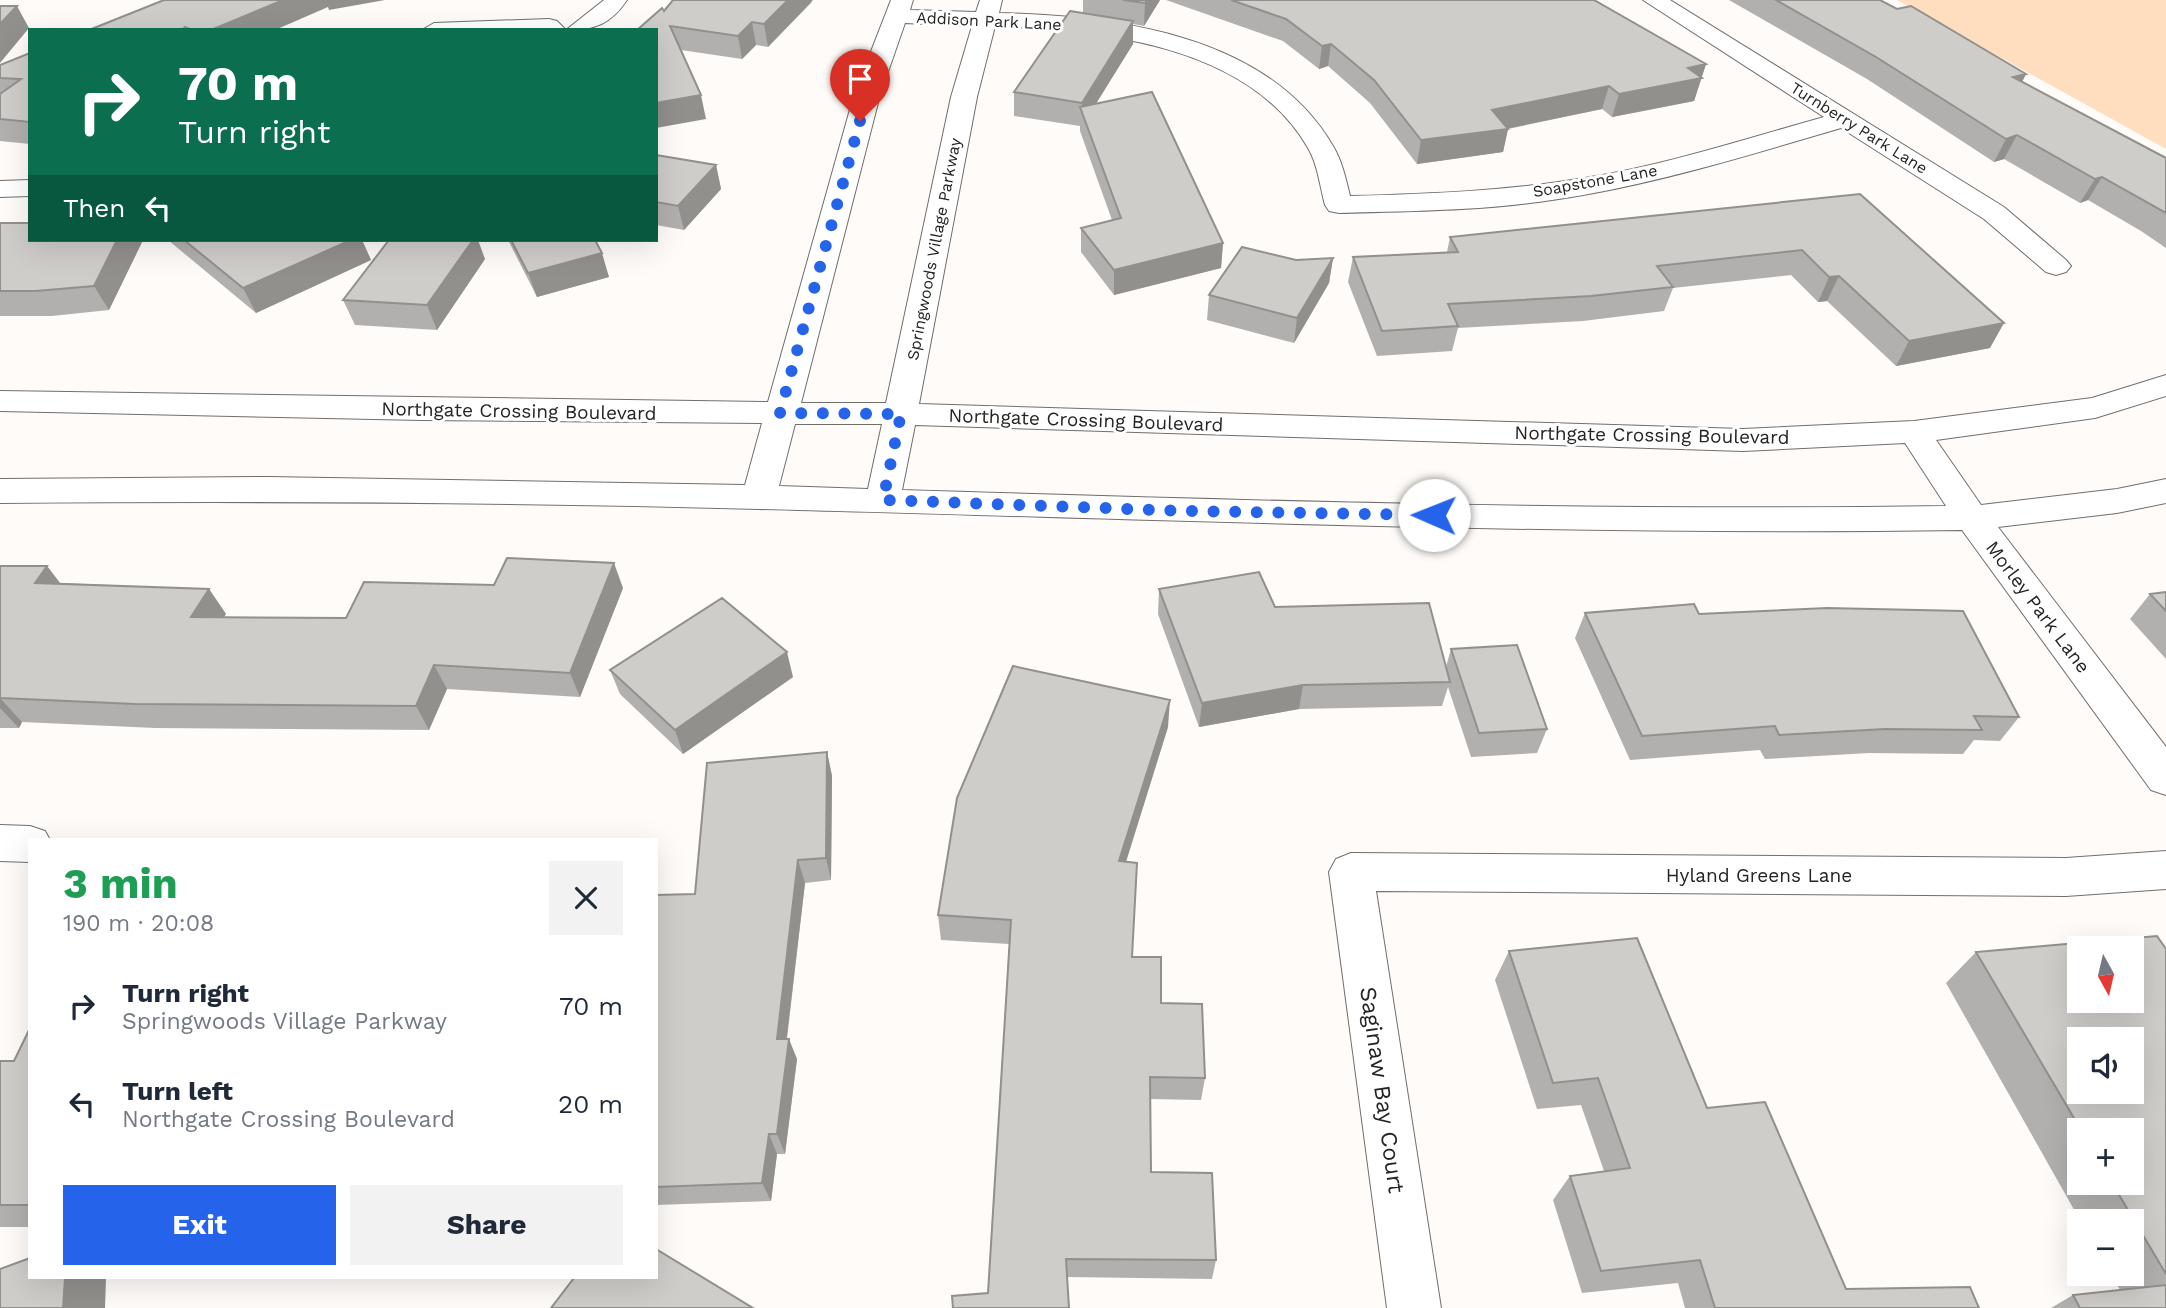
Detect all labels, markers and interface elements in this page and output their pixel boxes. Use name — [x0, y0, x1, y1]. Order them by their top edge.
street label: Addison Park Lane — [916, 8, 1062, 34]
pin — [830, 49, 890, 121]
text: 70 m — [178, 54, 298, 112]
icon: right — [63, 56, 154, 147]
icon: arrive — [841, 60, 879, 98]
street label: Turnberry Park Lane — [1787, 78, 1931, 178]
text: Turn right — [178, 113, 330, 151]
street label: Springwoods Village Parkway — [903, 136, 965, 362]
street label: Soapstone Lane — [1531, 161, 1659, 201]
icon: left — [139, 189, 177, 227]
text: Then — [63, 193, 125, 223]
street label: Northgate Crossing Boulevard — [381, 397, 657, 425]
street label: Northgate Crossing Boulevard — [948, 404, 1224, 436]
street label: Northgate Crossing Boulevard — [1514, 421, 1790, 449]
position arrow — [1397, 478, 1471, 552]
street label: Morley Park Lane — [1981, 537, 2095, 677]
text: 3 min — [63, 859, 178, 908]
button: close — [549, 861, 623, 935]
street label: Hyland Greens Lane — [1666, 864, 1852, 887]
text: 190 m · 20:08 — [63, 910, 214, 937]
north arrow — [2067, 936, 2144, 1013]
map controls — [2067, 936, 2144, 1286]
text: Turn right — [122, 978, 249, 1008]
street label: Saginaw Bay Court — [1354, 985, 1410, 1195]
icon: right — [63, 987, 101, 1025]
text: 70 m — [559, 991, 623, 1021]
text: Springwoods Village Parkway — [122, 1008, 447, 1035]
button: sound — [2067, 1027, 2144, 1104]
text: Turn left — [122, 1076, 233, 1106]
icon: left — [63, 1085, 101, 1123]
text: 20 m — [558, 1089, 623, 1119]
text: Northgate Crossing Boulevard — [122, 1106, 455, 1133]
button: + — [2067, 1118, 2144, 1195]
button: Exit — [63, 1185, 336, 1265]
button: Share — [350, 1185, 623, 1265]
button: − — [2067, 1209, 2144, 1286]

